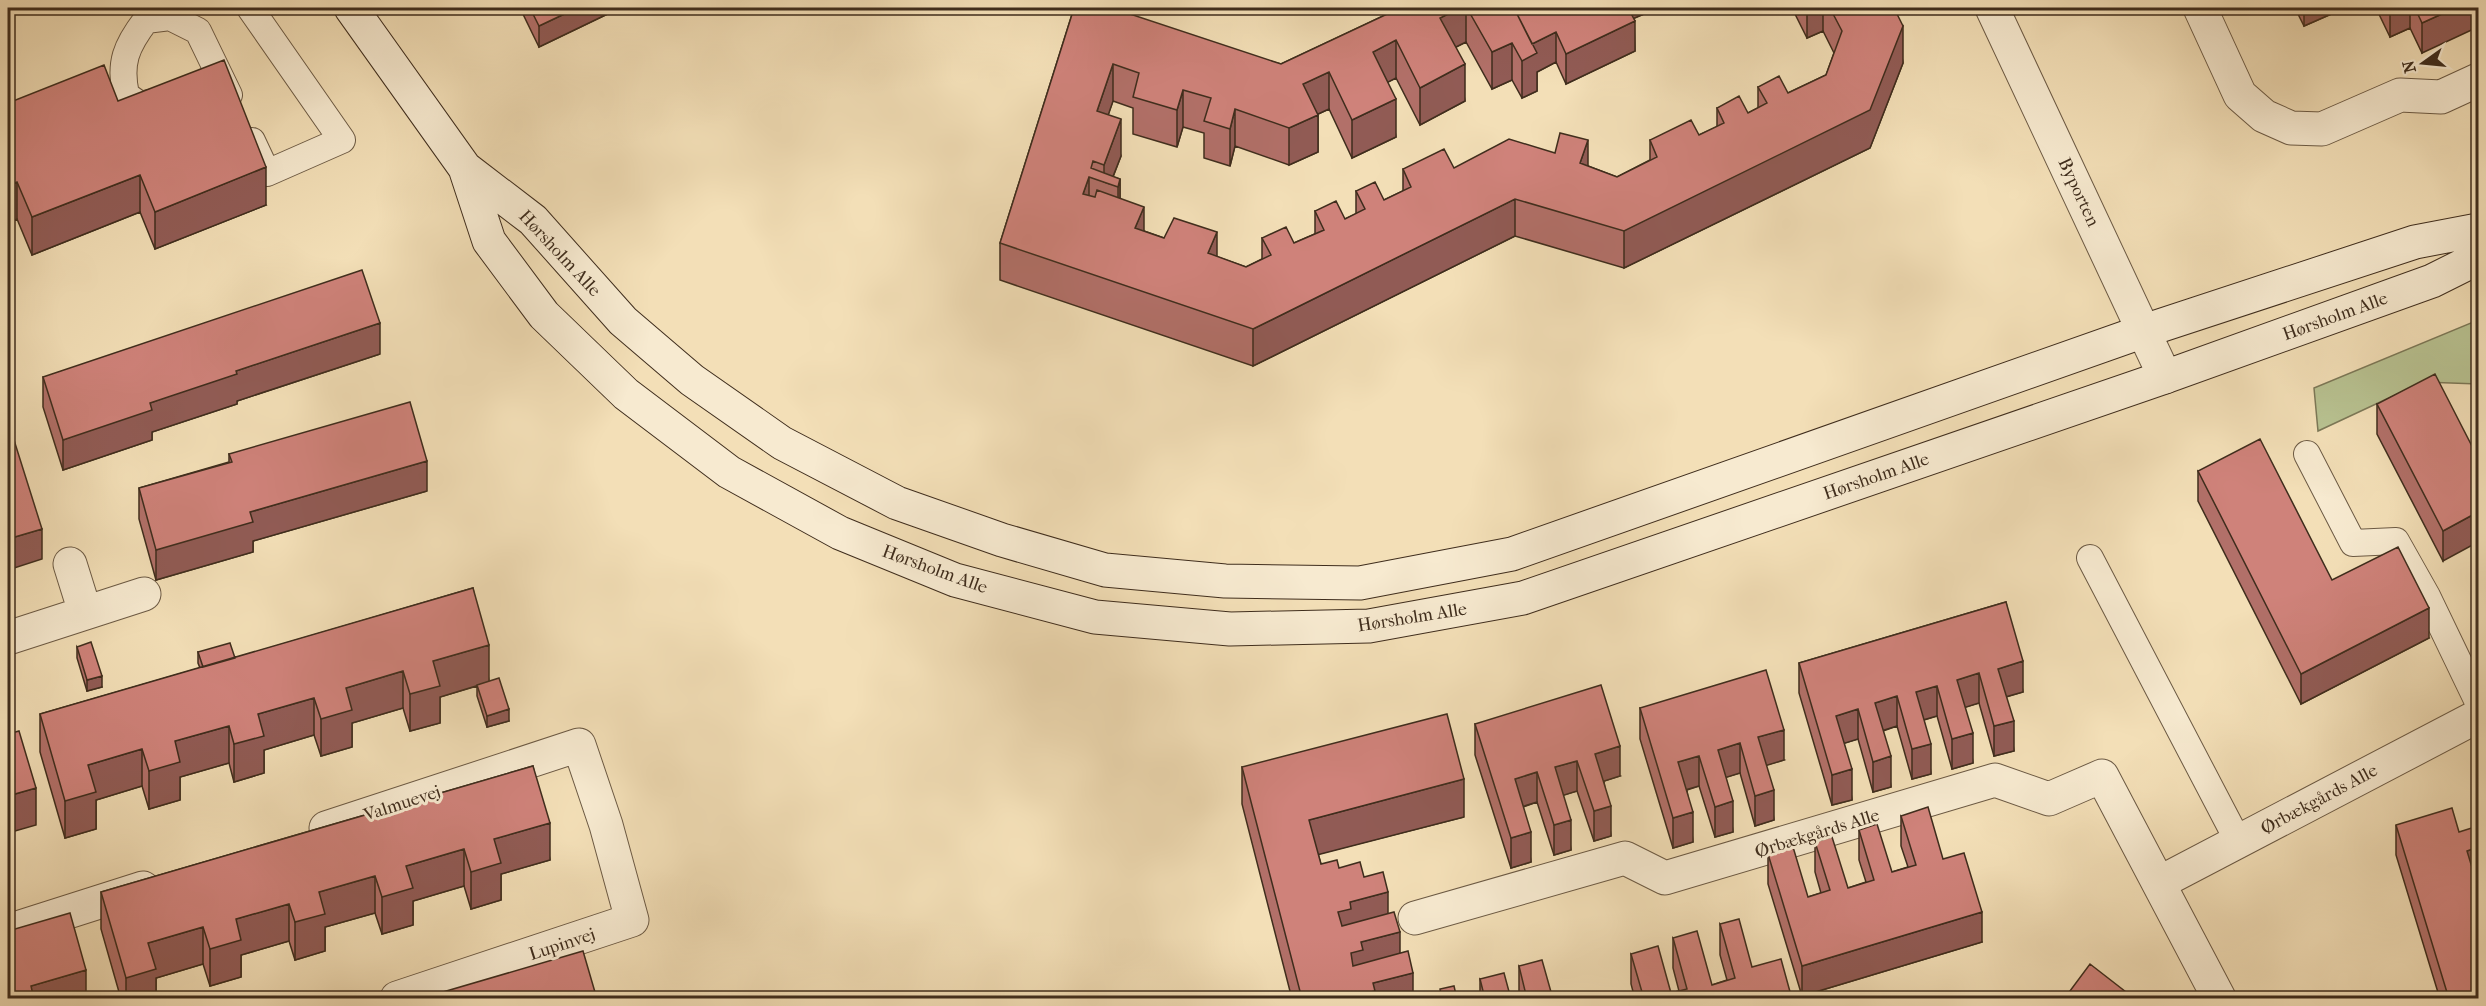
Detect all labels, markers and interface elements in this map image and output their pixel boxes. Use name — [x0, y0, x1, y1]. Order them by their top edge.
north arrow — [2393, 33, 2453, 93]
text: N — [2398, 58, 2420, 75]
street label: Byporten — [2053, 154, 2104, 230]
street label: Hørsholm Alle — [514, 206, 605, 301]
street label: Hørsholm Alle — [2280, 288, 2391, 345]
street label: Hørsholm Alle — [1821, 449, 1932, 504]
street label: Hørsholm Alle — [879, 541, 990, 598]
street label: Hørsholm Alle — [1356, 598, 1468, 637]
street label: Ørbækgårds Alle — [2257, 760, 2381, 839]
street label: Valmuevej — [360, 781, 443, 826]
street label: Ørbækgårds Alle — [1752, 804, 1882, 862]
street label: Lupinvej — [526, 924, 598, 965]

